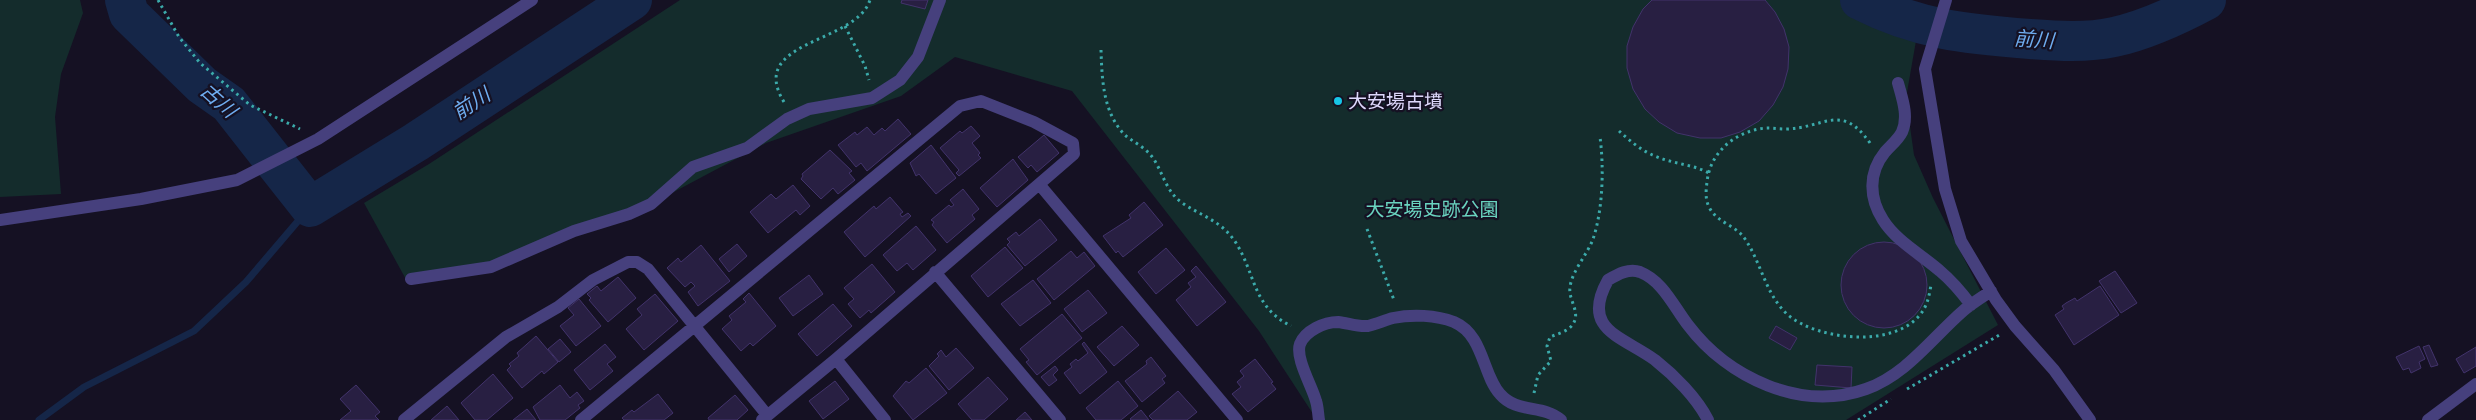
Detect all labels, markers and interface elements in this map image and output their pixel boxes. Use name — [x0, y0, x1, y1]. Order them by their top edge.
water label: 前川 — [2013, 25, 2057, 53]
water label: 古川 — [196, 77, 244, 124]
water label: 前川 — [447, 81, 496, 124]
place label: 大安場古墳 — [1348, 89, 1443, 113]
marker: 大安場古墳 — [1332, 95, 1344, 107]
park label: 大安場史跡公園 — [1365, 197, 1499, 221]

